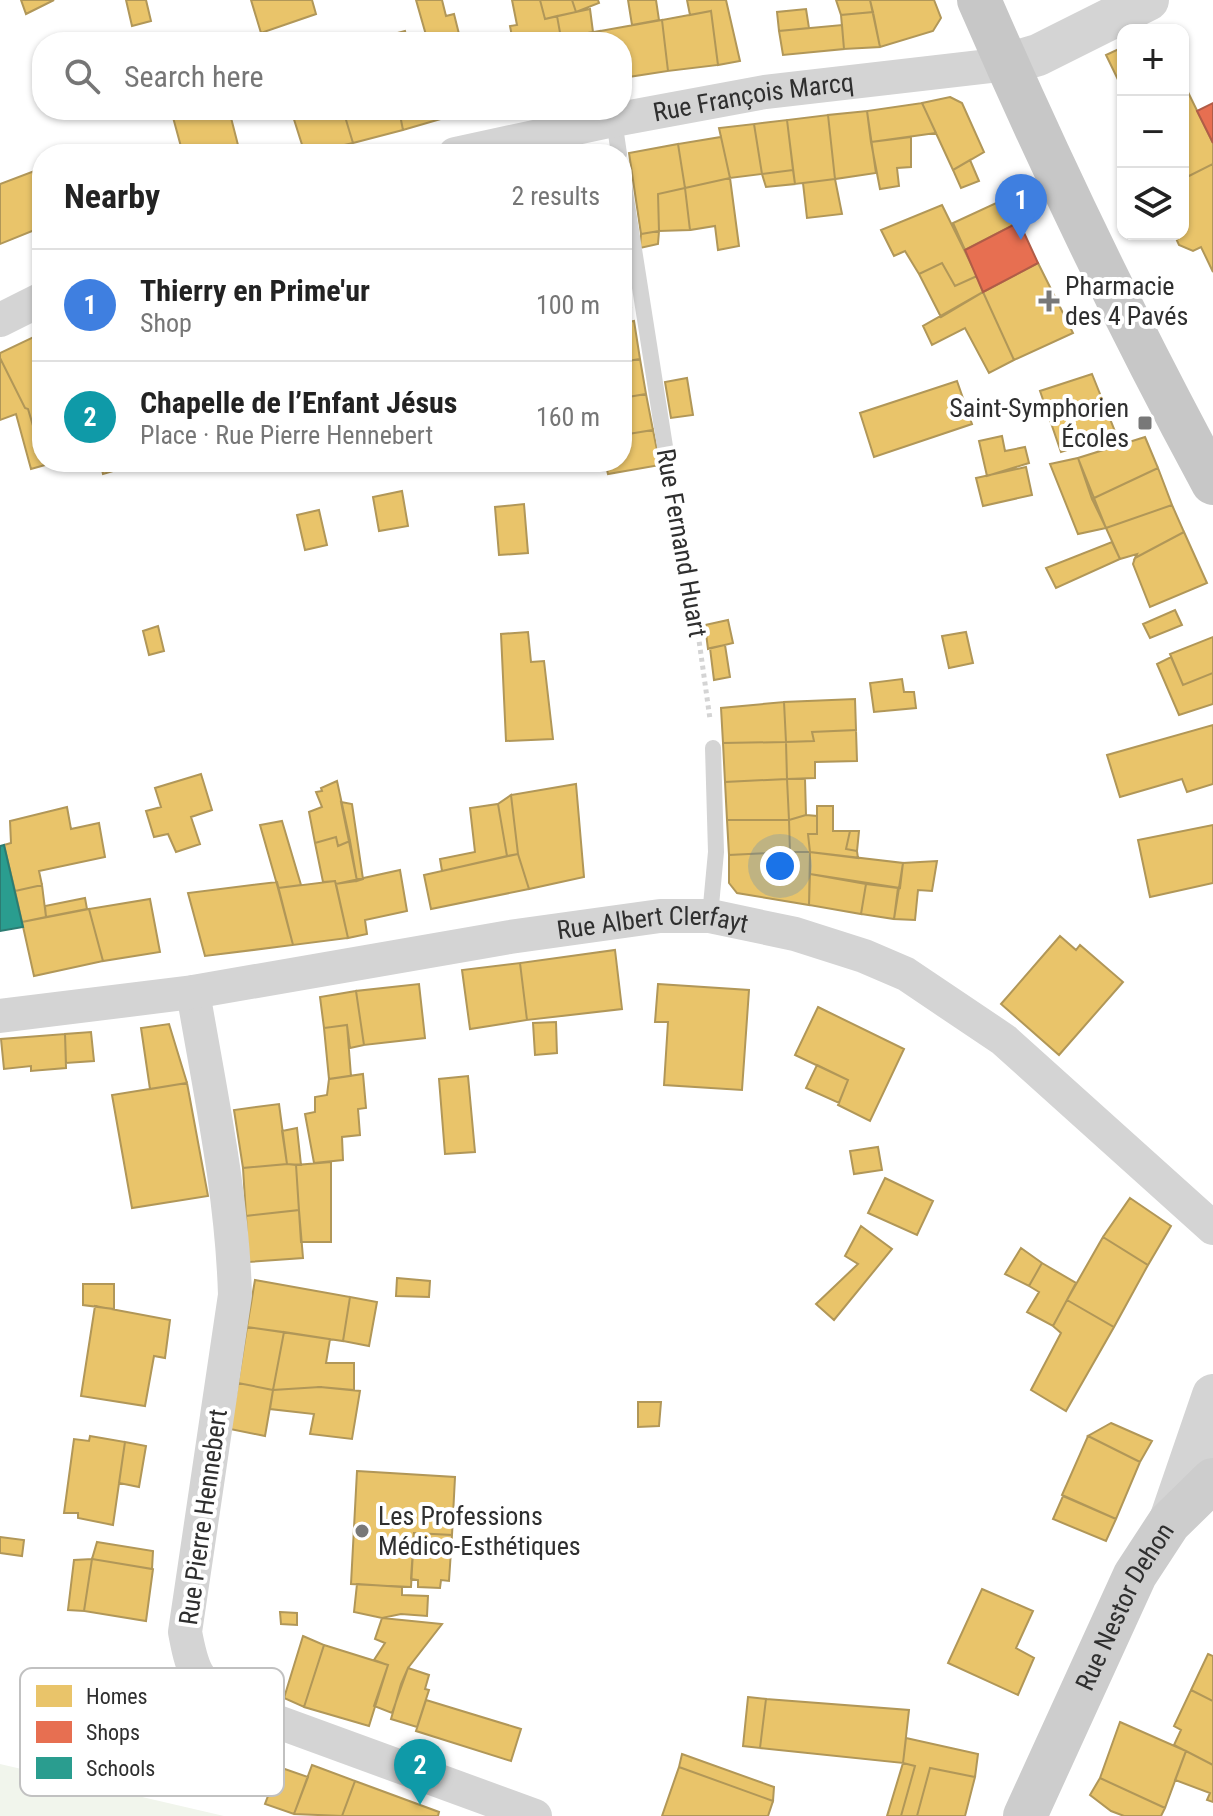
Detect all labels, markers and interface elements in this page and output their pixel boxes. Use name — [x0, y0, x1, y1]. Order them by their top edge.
map controls — [1117, 24, 1189, 240]
button: + — [1117, 24, 1189, 96]
search box — [32, 32, 632, 120]
icon: search — [60, 54, 104, 98]
text: Search here — [124, 59, 264, 94]
street label: Rue François Marcq — [651, 67, 855, 127]
button: − — [1117, 96, 1189, 168]
button: layers — [1117, 168, 1189, 240]
pin: 1 — [995, 174, 1047, 240]
text: Nearby — [64, 176, 160, 216]
text: 2 results — [511, 181, 600, 211]
place label: Pharmacie des 4 Pavés — [1065, 271, 1188, 331]
text: Thierry en Prime'ur — [140, 273, 370, 308]
text: 1 — [83, 290, 97, 320]
text: 100 m — [536, 290, 600, 320]
marker: Pharmacie des 4 Pavés — [1040, 292, 1058, 310]
text: Shop — [140, 308, 192, 338]
text: Chapelle de l’Enfant Jésus — [140, 385, 457, 420]
place label: Saint-Symphorien Écoles — [949, 393, 1129, 453]
text: 2 — [83, 402, 97, 432]
text: 160 m — [536, 402, 600, 432]
marker: Saint-Symphorien Écoles — [1136, 414, 1154, 432]
text: Place · Rue Pierre Hennebert — [140, 420, 433, 450]
street label: Rue Fernand Huart — [651, 446, 713, 640]
your location — [760, 846, 800, 886]
street label: Rue Albert Clerfayt — [555, 901, 751, 945]
street label: Rue Pierre Hennebert — [173, 1407, 233, 1627]
place label: Les Professions Médico-Esthétiques — [378, 1501, 581, 1561]
street label: Rue Nestor Dehon — [1069, 1517, 1180, 1695]
marker: Les Professions Médico-Esthétiques — [353, 1522, 371, 1540]
legend — [20, 1668, 284, 1796]
text: Homes — [86, 1684, 148, 1709]
text: Shops — [86, 1720, 140, 1745]
pin: 2 — [394, 1739, 446, 1805]
text: Schools — [86, 1756, 155, 1781]

